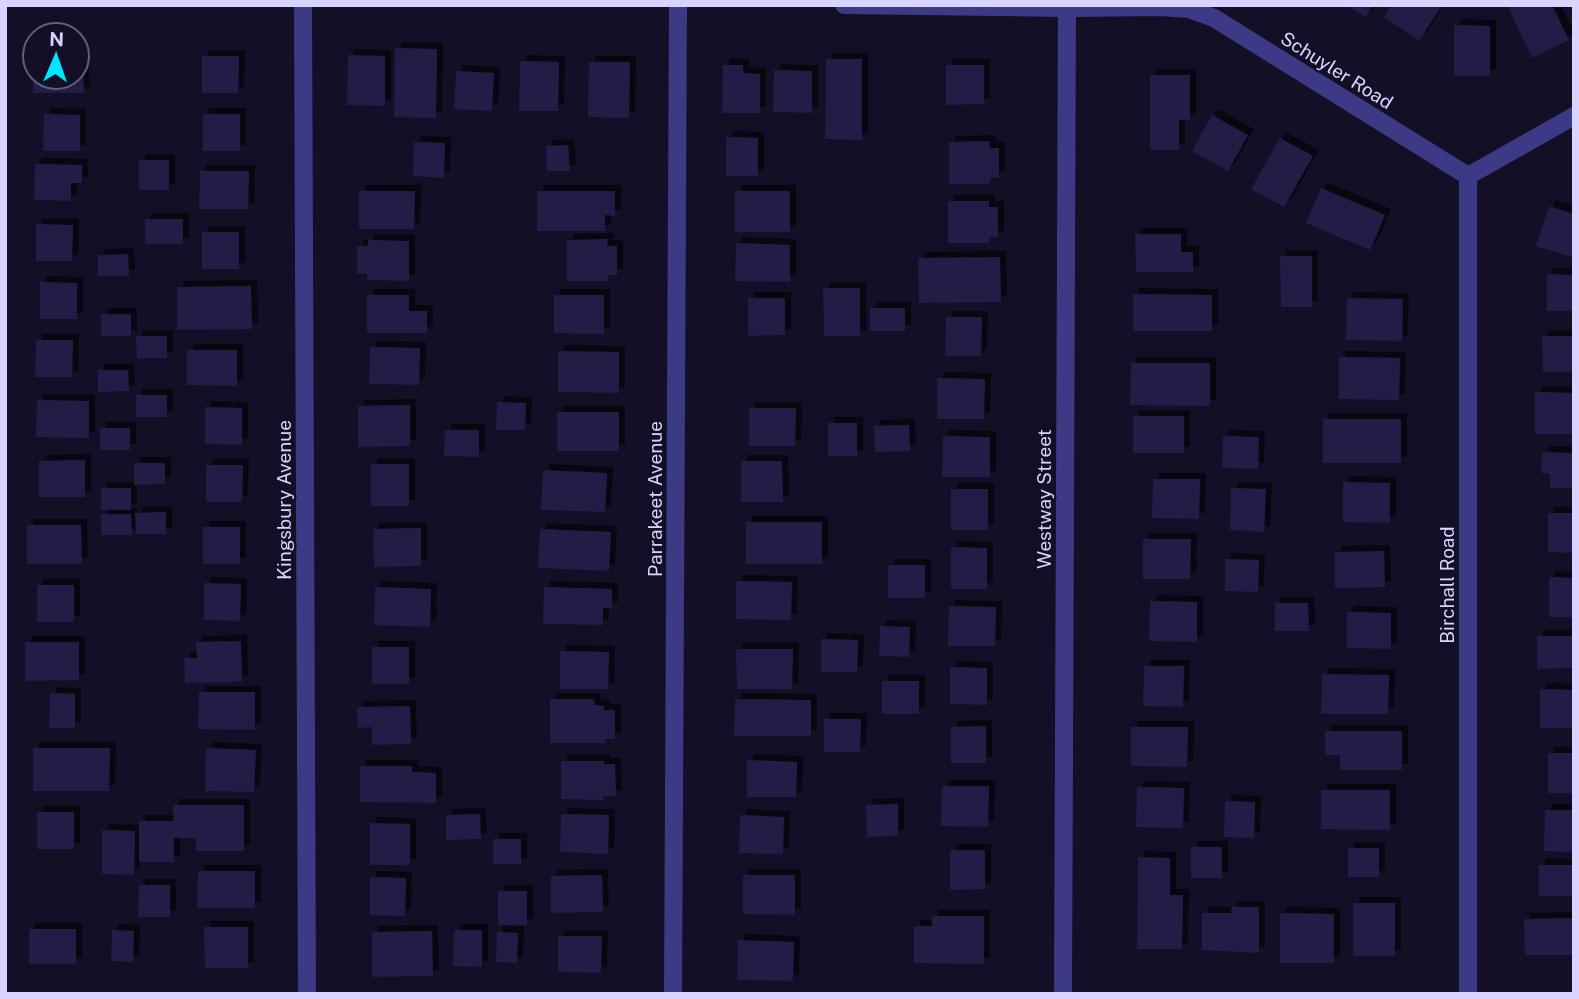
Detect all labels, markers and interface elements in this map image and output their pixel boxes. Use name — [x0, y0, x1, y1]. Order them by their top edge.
north arrow — [21, 21, 91, 91]
street label: Schuyler Road — [1277, 27, 1397, 113]
text: N — [49, 28, 64, 50]
street label: Kingsbury Avenue — [273, 420, 295, 580]
street label: Parrakeet Avenue — [644, 421, 666, 577]
street label: Westway Street — [1033, 429, 1055, 569]
street label: Birchall Road — [1436, 526, 1458, 644]

